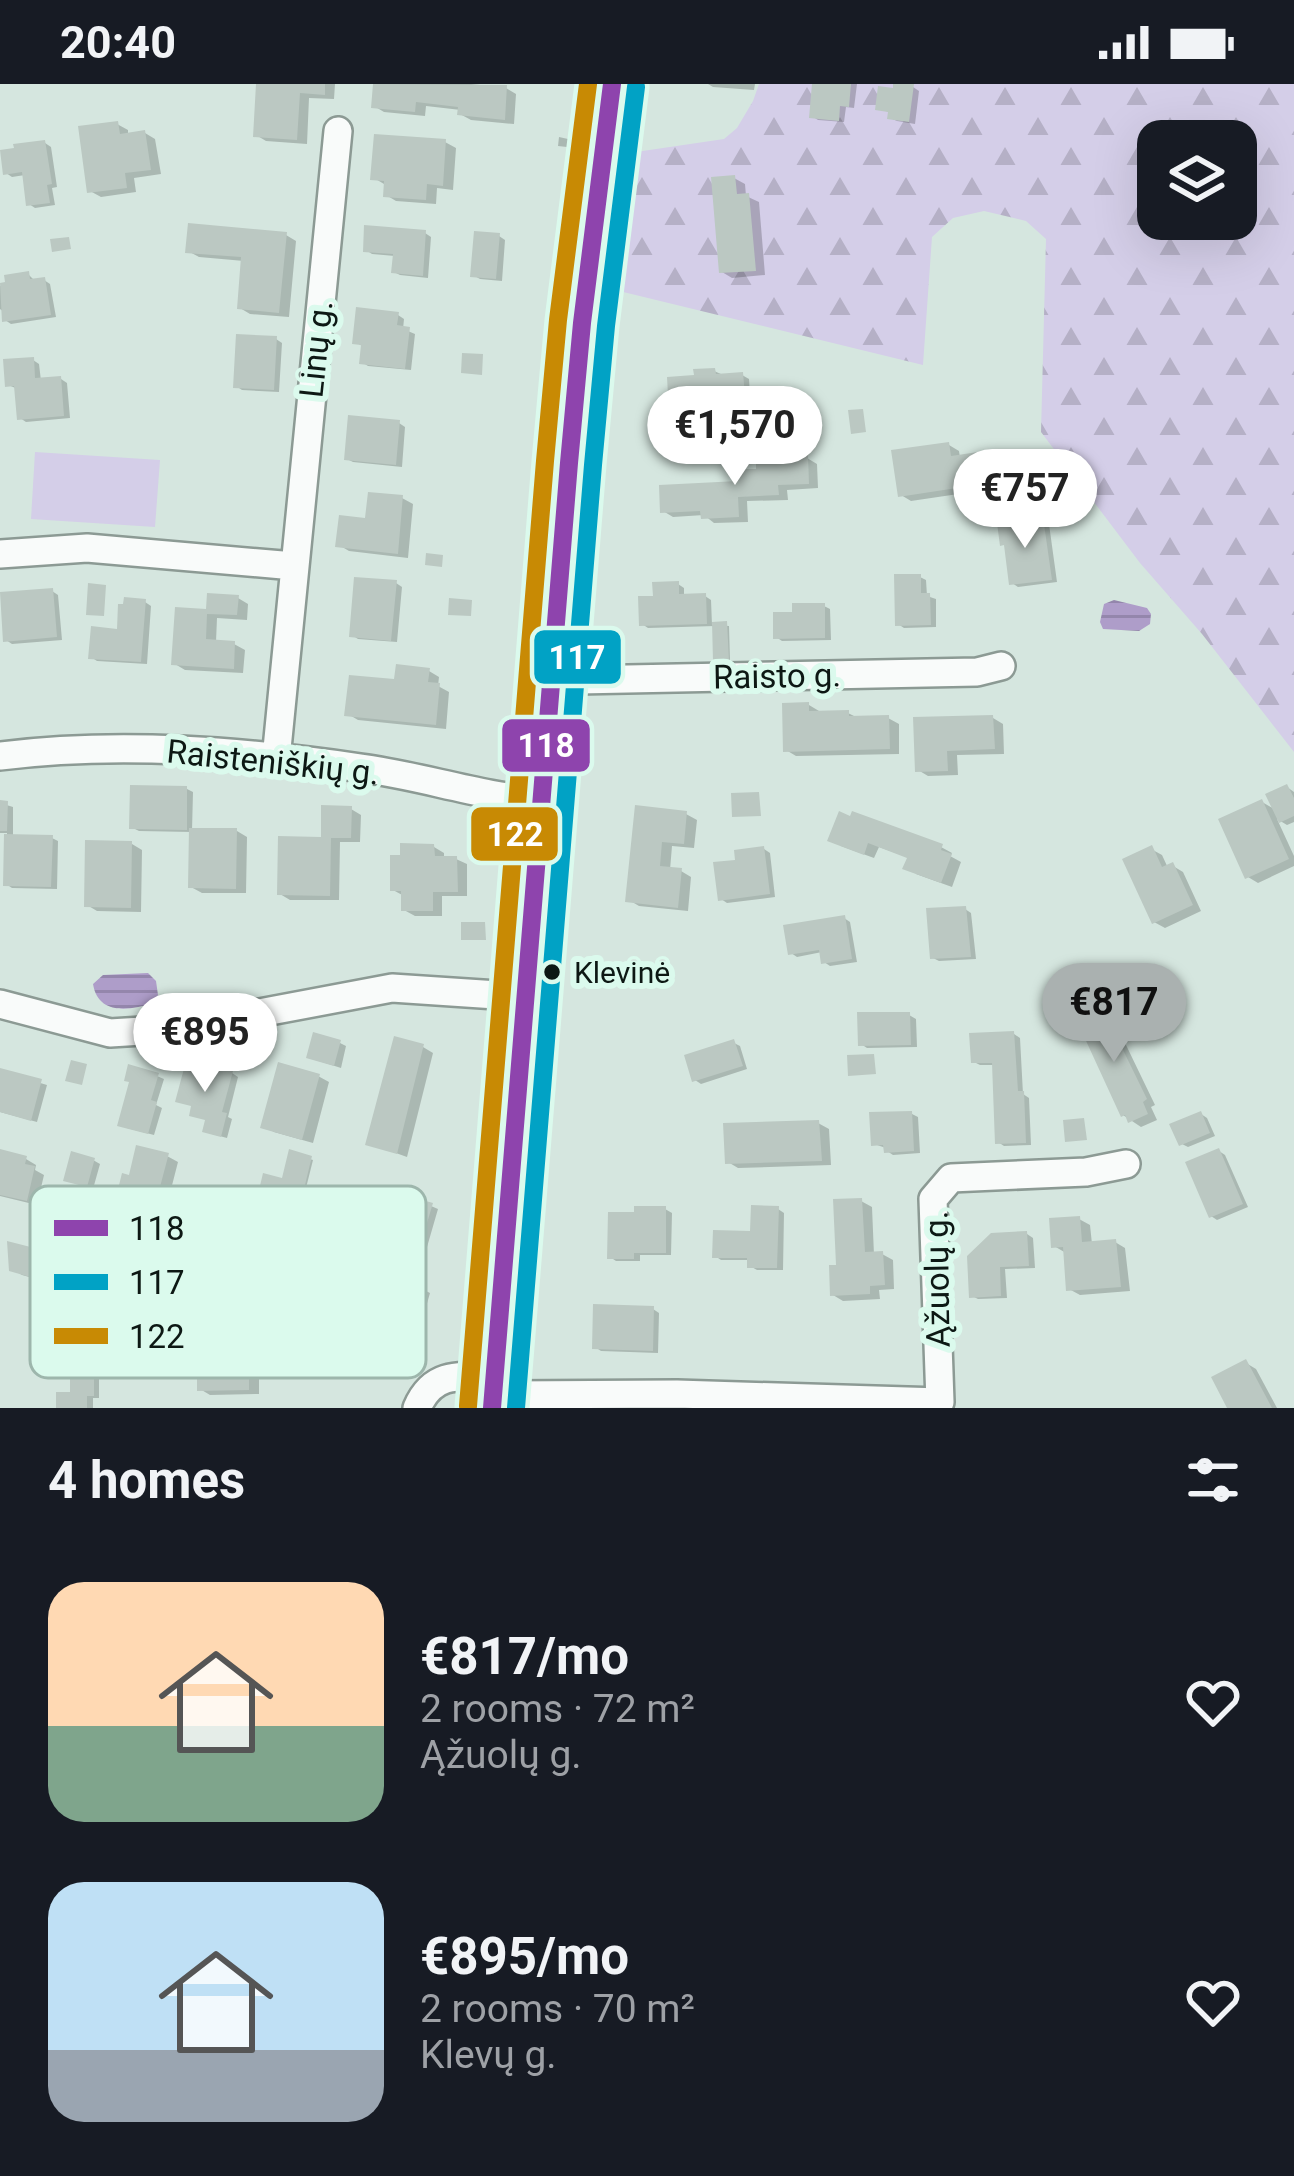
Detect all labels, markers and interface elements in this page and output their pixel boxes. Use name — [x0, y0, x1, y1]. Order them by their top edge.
text: 20:40 — [60, 16, 176, 69]
map controls — [1137, 120, 1257, 240]
button: layers — [1137, 120, 1257, 240]
street label: Linų g. — [292, 298, 340, 400]
pin: €1,570 — [637, 386, 833, 488]
text: €1,570 — [674, 402, 796, 448]
pin: €757 — [954, 449, 1096, 551]
text: €757 — [980, 465, 1070, 511]
line badge: 117 — [532, 628, 623, 686]
text: 117 — [549, 638, 605, 677]
street label: Raisto g. — [713, 655, 841, 697]
line badge: 118 — [500, 717, 592, 774]
text: 118 — [518, 726, 574, 765]
street label: Raisteniškių g. — [165, 731, 381, 793]
line badge: 122 — [469, 805, 560, 863]
text: 122 — [487, 815, 543, 854]
place label: Klevinė — [574, 955, 670, 990]
marker: Klevinė — [541, 961, 563, 983]
pin: €817 — [1043, 963, 1185, 1065]
text: €817 — [1069, 979, 1159, 1025]
pin: €895 — [134, 993, 276, 1095]
text: €895 — [160, 1009, 250, 1055]
legend — [30, 1186, 426, 1378]
text: 118 — [129, 1209, 185, 1248]
street label: Ąžuolų g. — [916, 1210, 958, 1348]
text: 117 — [129, 1263, 185, 1302]
text: 122 — [129, 1317, 185, 1356]
icon: filters — [1180, 1447, 1246, 1513]
text: 4 homes — [48, 1451, 245, 1510]
text: €817/mo — [420, 1627, 629, 1686]
icon: home — [144, 1630, 288, 1774]
icon: heart — [1180, 1669, 1246, 1735]
text: 2 rooms · 72 m² — [420, 1686, 695, 1732]
text: Ąžuolų g. — [420, 1732, 582, 1778]
text: €895/mo — [420, 1927, 629, 1986]
icon: home — [144, 1930, 288, 2074]
icon: heart — [1180, 1969, 1246, 2035]
text: 2 rooms · 70 m² — [420, 1986, 695, 2032]
text: Klevų g. — [420, 2032, 557, 2078]

